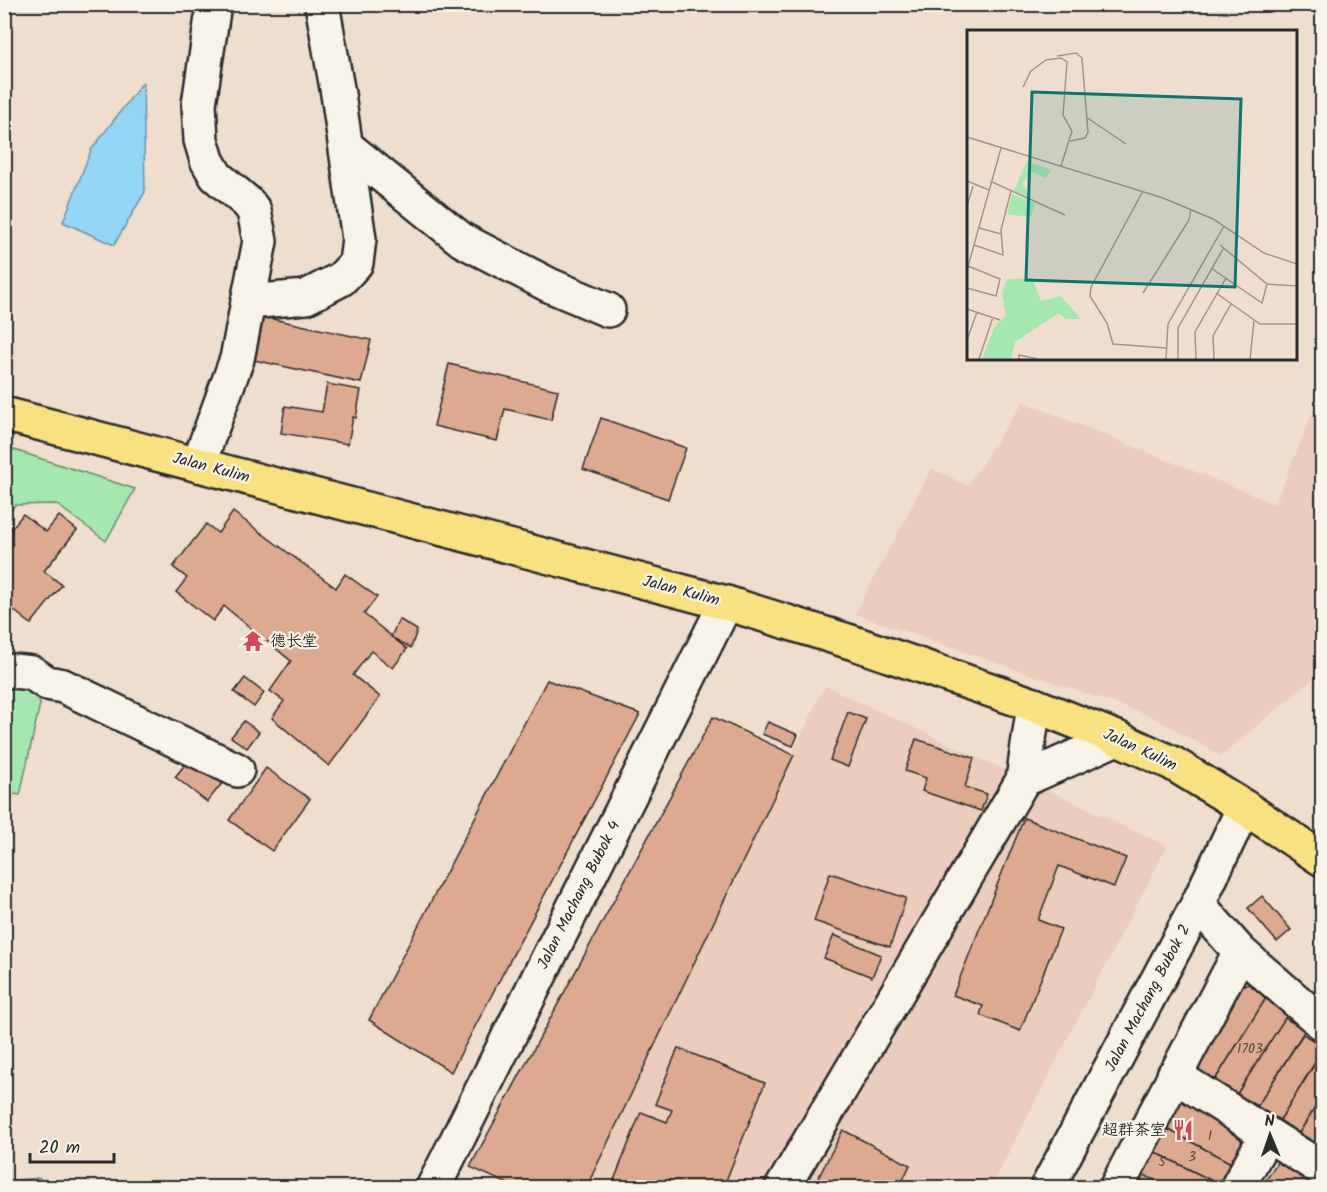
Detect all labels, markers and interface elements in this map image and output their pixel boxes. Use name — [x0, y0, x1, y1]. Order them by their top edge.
inset map — [967, 30, 1297, 360]
street label: Jalan Kulim — [170, 446, 253, 490]
street label: Jalan Kulim — [640, 569, 723, 613]
temple icon: 德长堂 — [241, 629, 265, 653]
place label: 德长堂 — [270, 629, 318, 654]
street label: Jalan Kulim — [1099, 722, 1181, 778]
street label: Jalan Machang Bubok 4 — [531, 816, 627, 974]
street label: Jalan Machang Bubok 2 — [1098, 920, 1198, 1076]
house number: 1703 — [1237, 1038, 1263, 1060]
north arrow — [1240, 1105, 1300, 1165]
text: N — [1264, 1109, 1275, 1134]
place label: 超群茶室 — [1102, 1118, 1166, 1143]
restaurant icon: 超群茶室 — [1171, 1118, 1195, 1142]
house number: 1 — [1208, 1125, 1212, 1147]
scale bar — [30, 1126, 114, 1164]
text: 20 m — [39, 1134, 80, 1163]
house number: 3 — [1188, 1146, 1196, 1168]
house number: 5 — [1158, 1151, 1167, 1173]

